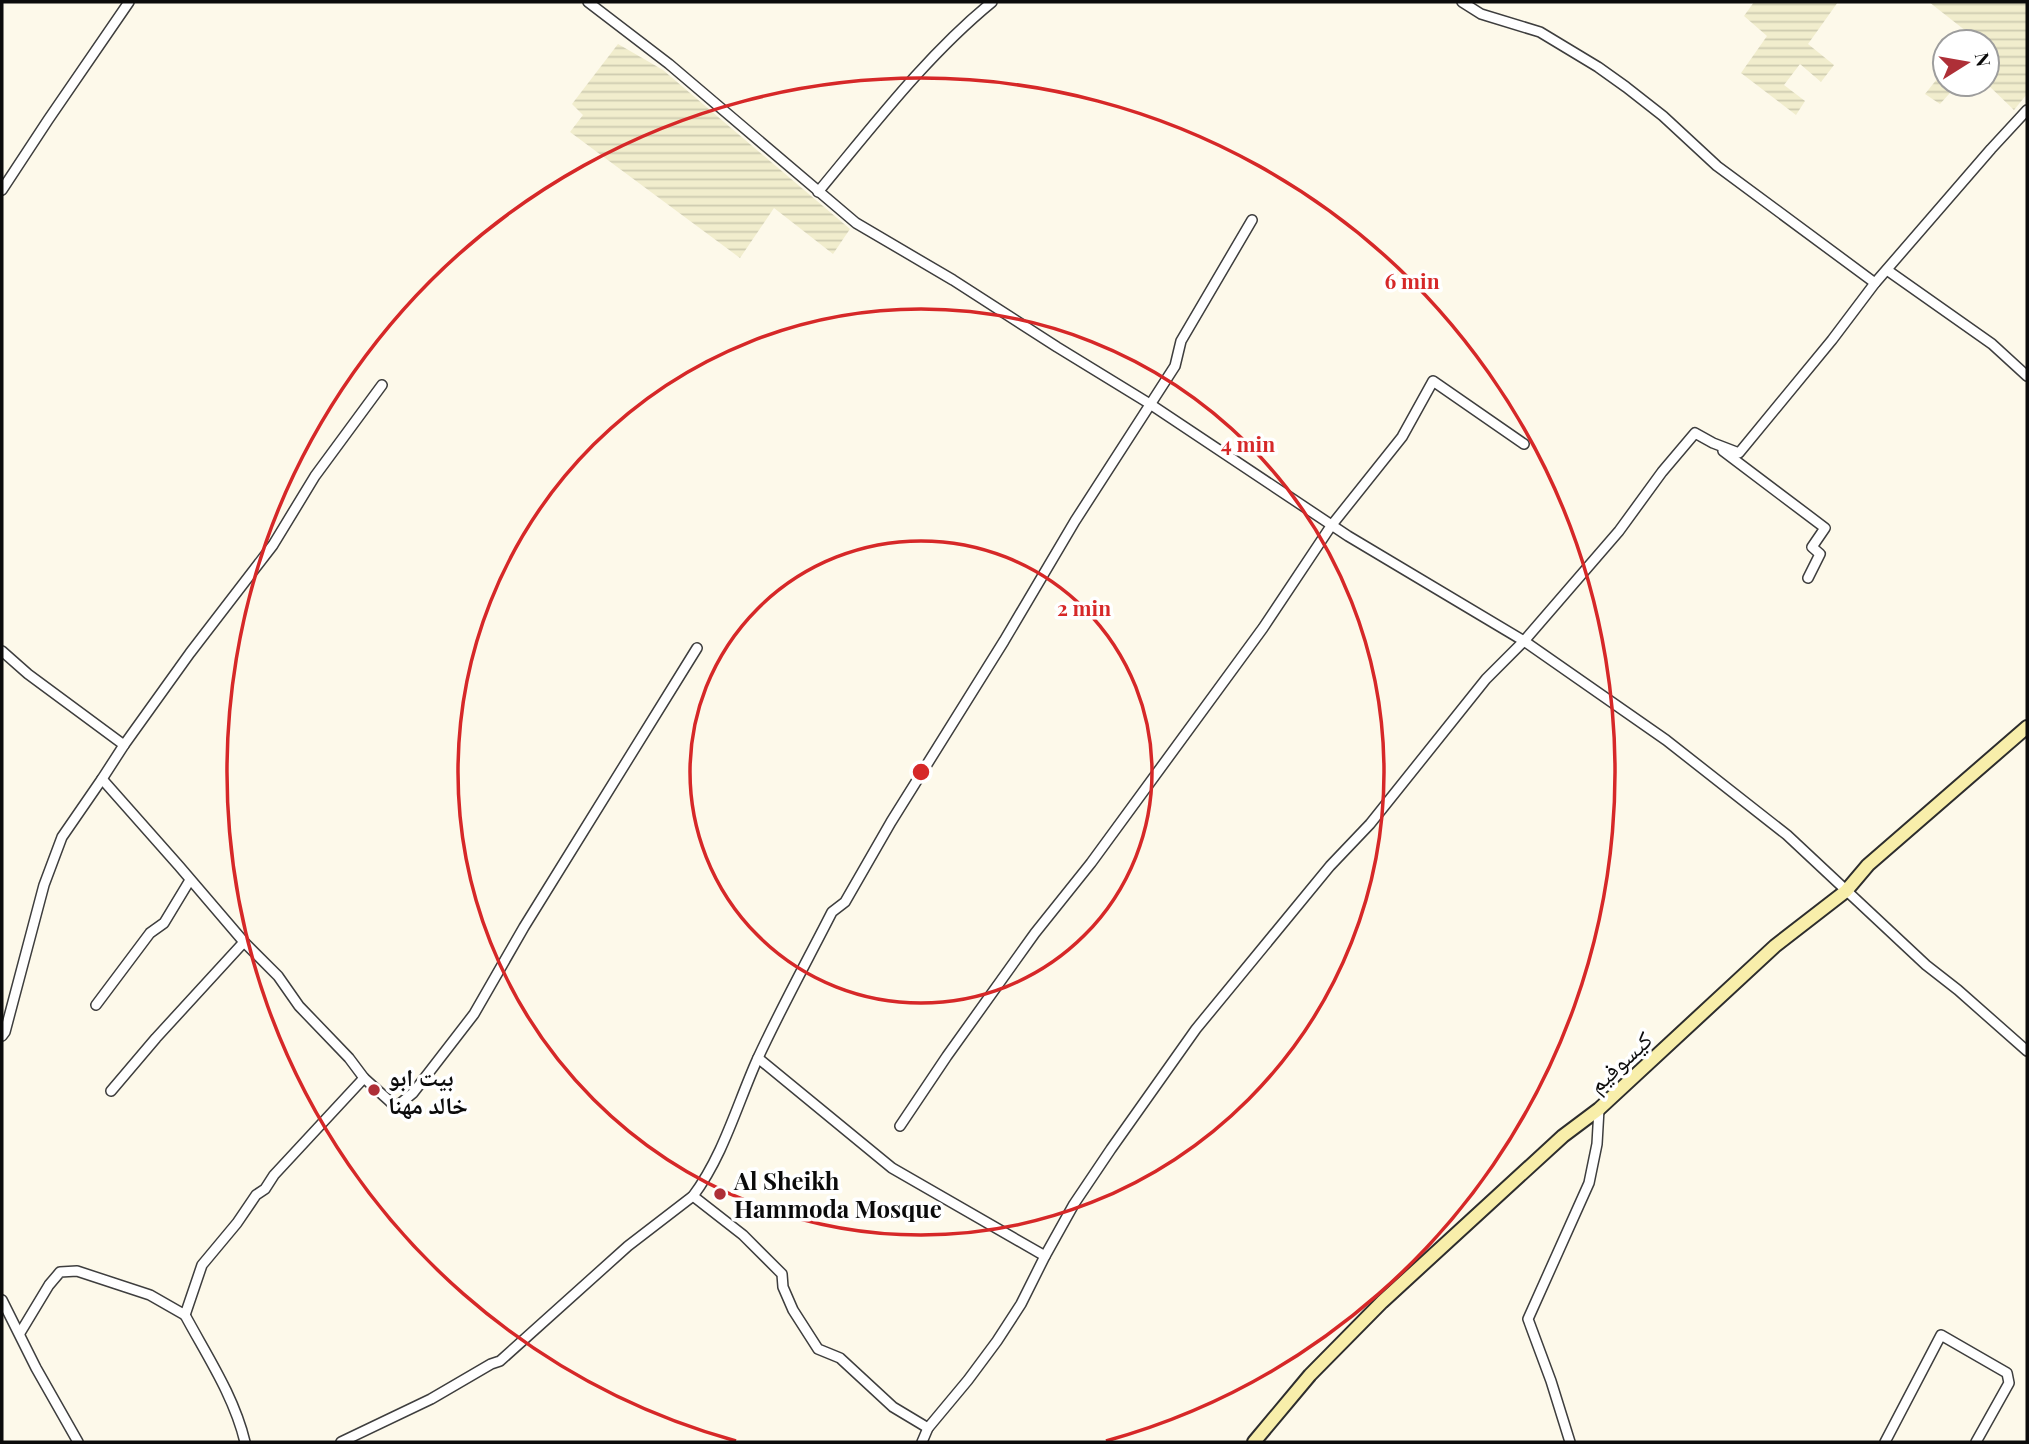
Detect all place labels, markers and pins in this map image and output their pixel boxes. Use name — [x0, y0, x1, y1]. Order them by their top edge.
centre of rings — [909, 760, 933, 784]
place label: بيت ابو خالد مهنا — [388, 1060, 468, 1120]
marker: بيت ابو خالد مهنا — [366, 1082, 382, 1098]
place label: Al Sheikh Hammoda Mosque — [733, 1164, 942, 1224]
marker: Al Sheikh Hammoda Mosque — [712, 1186, 728, 1202]

